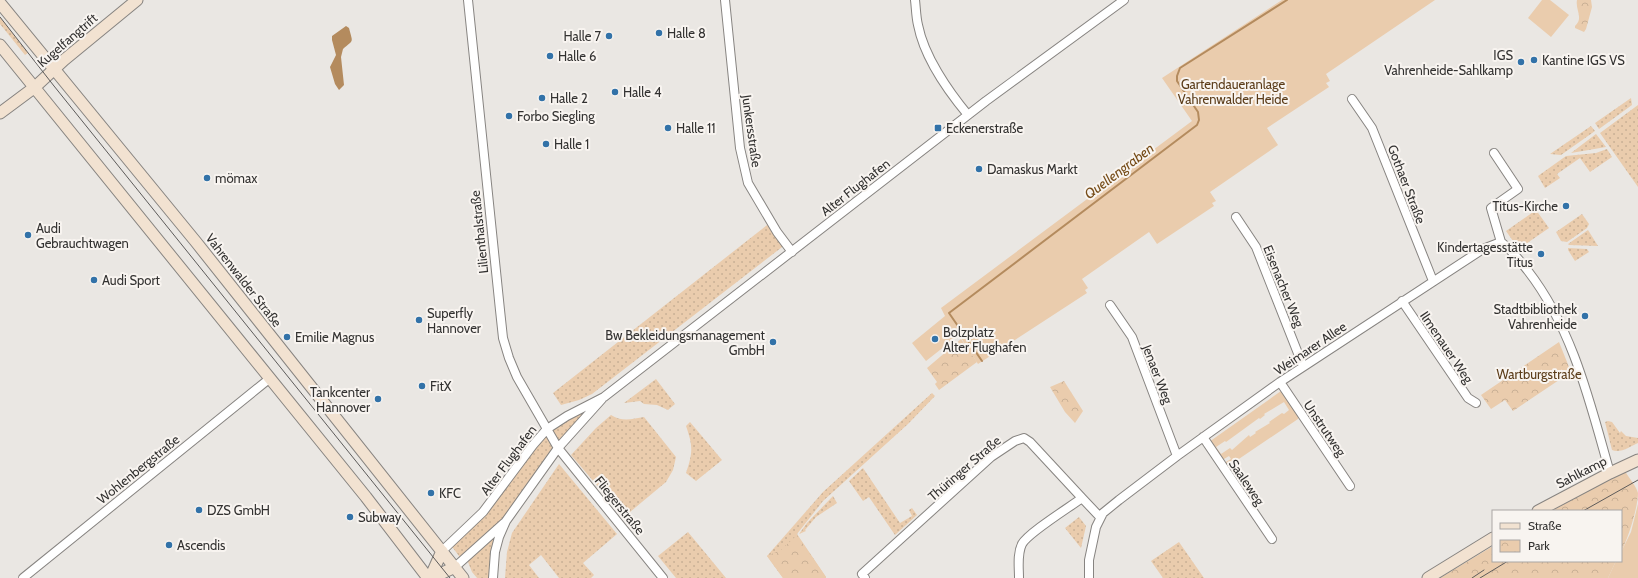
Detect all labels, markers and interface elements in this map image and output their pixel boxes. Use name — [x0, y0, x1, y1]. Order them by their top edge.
street label: Kugelfangtrift — [34, 9, 101, 70]
place label: Halle 8 — [667, 25, 706, 41]
place label: Halle 7 — [564, 28, 601, 44]
marker: Halle 8 — [654, 28, 664, 38]
marker: Halle 7 — [604, 31, 614, 41]
place label: IGS Vahrenheide-Sahlkamp — [1384, 47, 1513, 78]
place label: Halle 6 — [558, 48, 596, 64]
marker: Halle 6 — [545, 51, 555, 61]
place label: Kantine IGS VS — [1542, 52, 1625, 68]
marker: Kantine IGS VS — [1529, 55, 1539, 65]
marker: IGS Vahrenheide-Sahlkamp — [1516, 57, 1526, 67]
park label: Gartendaueranlage Vahrenwalder Heide — [1178, 76, 1288, 107]
place label: Halle 4 — [623, 84, 662, 100]
marker: Halle 4 — [610, 87, 620, 97]
place label: Halle 2 — [550, 90, 588, 106]
marker: Halle 2 — [537, 93, 547, 103]
street label: Junkersstraße — [739, 93, 765, 169]
place label: Forbo Siegling — [517, 108, 595, 124]
marker: Forbo Siegling — [504, 111, 514, 121]
place label: Halle 11 — [676, 120, 715, 136]
place label: Eckenerstraße — [946, 120, 1024, 136]
marker: Halle 11 — [663, 123, 673, 133]
marker: Eckenerstraße — [933, 123, 943, 133]
place label: Halle 1 — [554, 136, 589, 152]
marker: Halle 1 — [541, 139, 551, 149]
water label: Quellengraben — [1081, 139, 1157, 203]
street label: Gothaer Straße — [1385, 142, 1430, 226]
street label: Alter Flughafen — [817, 155, 893, 219]
place label: Damaskus Markt — [987, 161, 1078, 177]
marker: Damaskus Markt — [974, 164, 984, 174]
place label: mömax — [215, 170, 258, 186]
marker: mömax — [202, 173, 212, 183]
street label: Lilienthalstraße — [467, 189, 491, 274]
place label: Titus-Kirche — [1492, 198, 1558, 214]
marker: Titus-Kirche — [1561, 201, 1571, 211]
place label: Audi Gebrauchtwagen — [36, 220, 129, 251]
marker: Audi Gebrauchtwagen — [23, 230, 33, 240]
street label: Vahrenwalder Straße — [203, 230, 286, 330]
place label: Kindertagesstätte Titus — [1437, 239, 1534, 270]
street label: Eisenacher Weg — [1260, 243, 1308, 330]
marker: Kindertagesstätte Titus — [1536, 249, 1546, 259]
place label: Audi Sport — [102, 272, 161, 288]
marker: Audi Sport — [89, 275, 99, 285]
place label: Stadtbibliothek Vahrenheide — [1493, 301, 1577, 332]
place label: Superfly Hannover — [427, 305, 482, 336]
street label: Ilmenauer Weg — [1417, 308, 1477, 386]
marker: Stadtbibliothek Vahrenheide — [1580, 311, 1590, 321]
marker: Superfly Hannover — [414, 315, 424, 325]
street label: Weimarer Allee — [1271, 318, 1349, 378]
place label: Bolzplatz Alter Flughafen — [943, 324, 1026, 355]
place label: Bw Bekleidungsmanagement GmbH — [605, 327, 766, 358]
place label: Emilie Magnus — [295, 329, 375, 345]
marker: Emilie Magnus — [282, 332, 292, 342]
marker: Bolzplatz Alter Flughafen — [930, 334, 940, 344]
marker: Bw Bekleidungsmanagement GmbH — [768, 337, 778, 347]
street label: Jenaer Weg — [1139, 341, 1177, 406]
park label: Wartburgstraße — [1496, 366, 1582, 382]
place label: FitX — [430, 378, 452, 394]
marker: FitX — [417, 381, 427, 391]
place label: Tankcenter Hannover — [310, 384, 371, 415]
marker: Tankcenter Hannover — [373, 394, 383, 404]
street label: Unstrutweg — [1300, 397, 1350, 459]
street label: Alter Flughafen — [477, 422, 539, 498]
street label: Wohlenbergstraße — [94, 431, 183, 507]
street label: Thüringer Straße — [924, 432, 1004, 504]
street label: Sahlkamp — [1553, 452, 1609, 492]
street label: Saaleweg — [1226, 456, 1269, 509]
street label: Fliegerstraße — [592, 473, 649, 538]
place label: KFC — [439, 485, 461, 501]
marker: KFC — [426, 488, 436, 498]
place label: DZS GmbH — [207, 502, 270, 518]
marker: DZS GmbH — [194, 505, 204, 515]
place label: Subway — [358, 509, 402, 525]
legend — [1492, 510, 1622, 562]
marker: Subway — [345, 512, 355, 522]
text: Straße — [1528, 518, 1561, 533]
place label: Ascendis — [177, 537, 226, 553]
text: Park — [1528, 538, 1550, 553]
marker: Ascendis — [164, 540, 174, 550]

